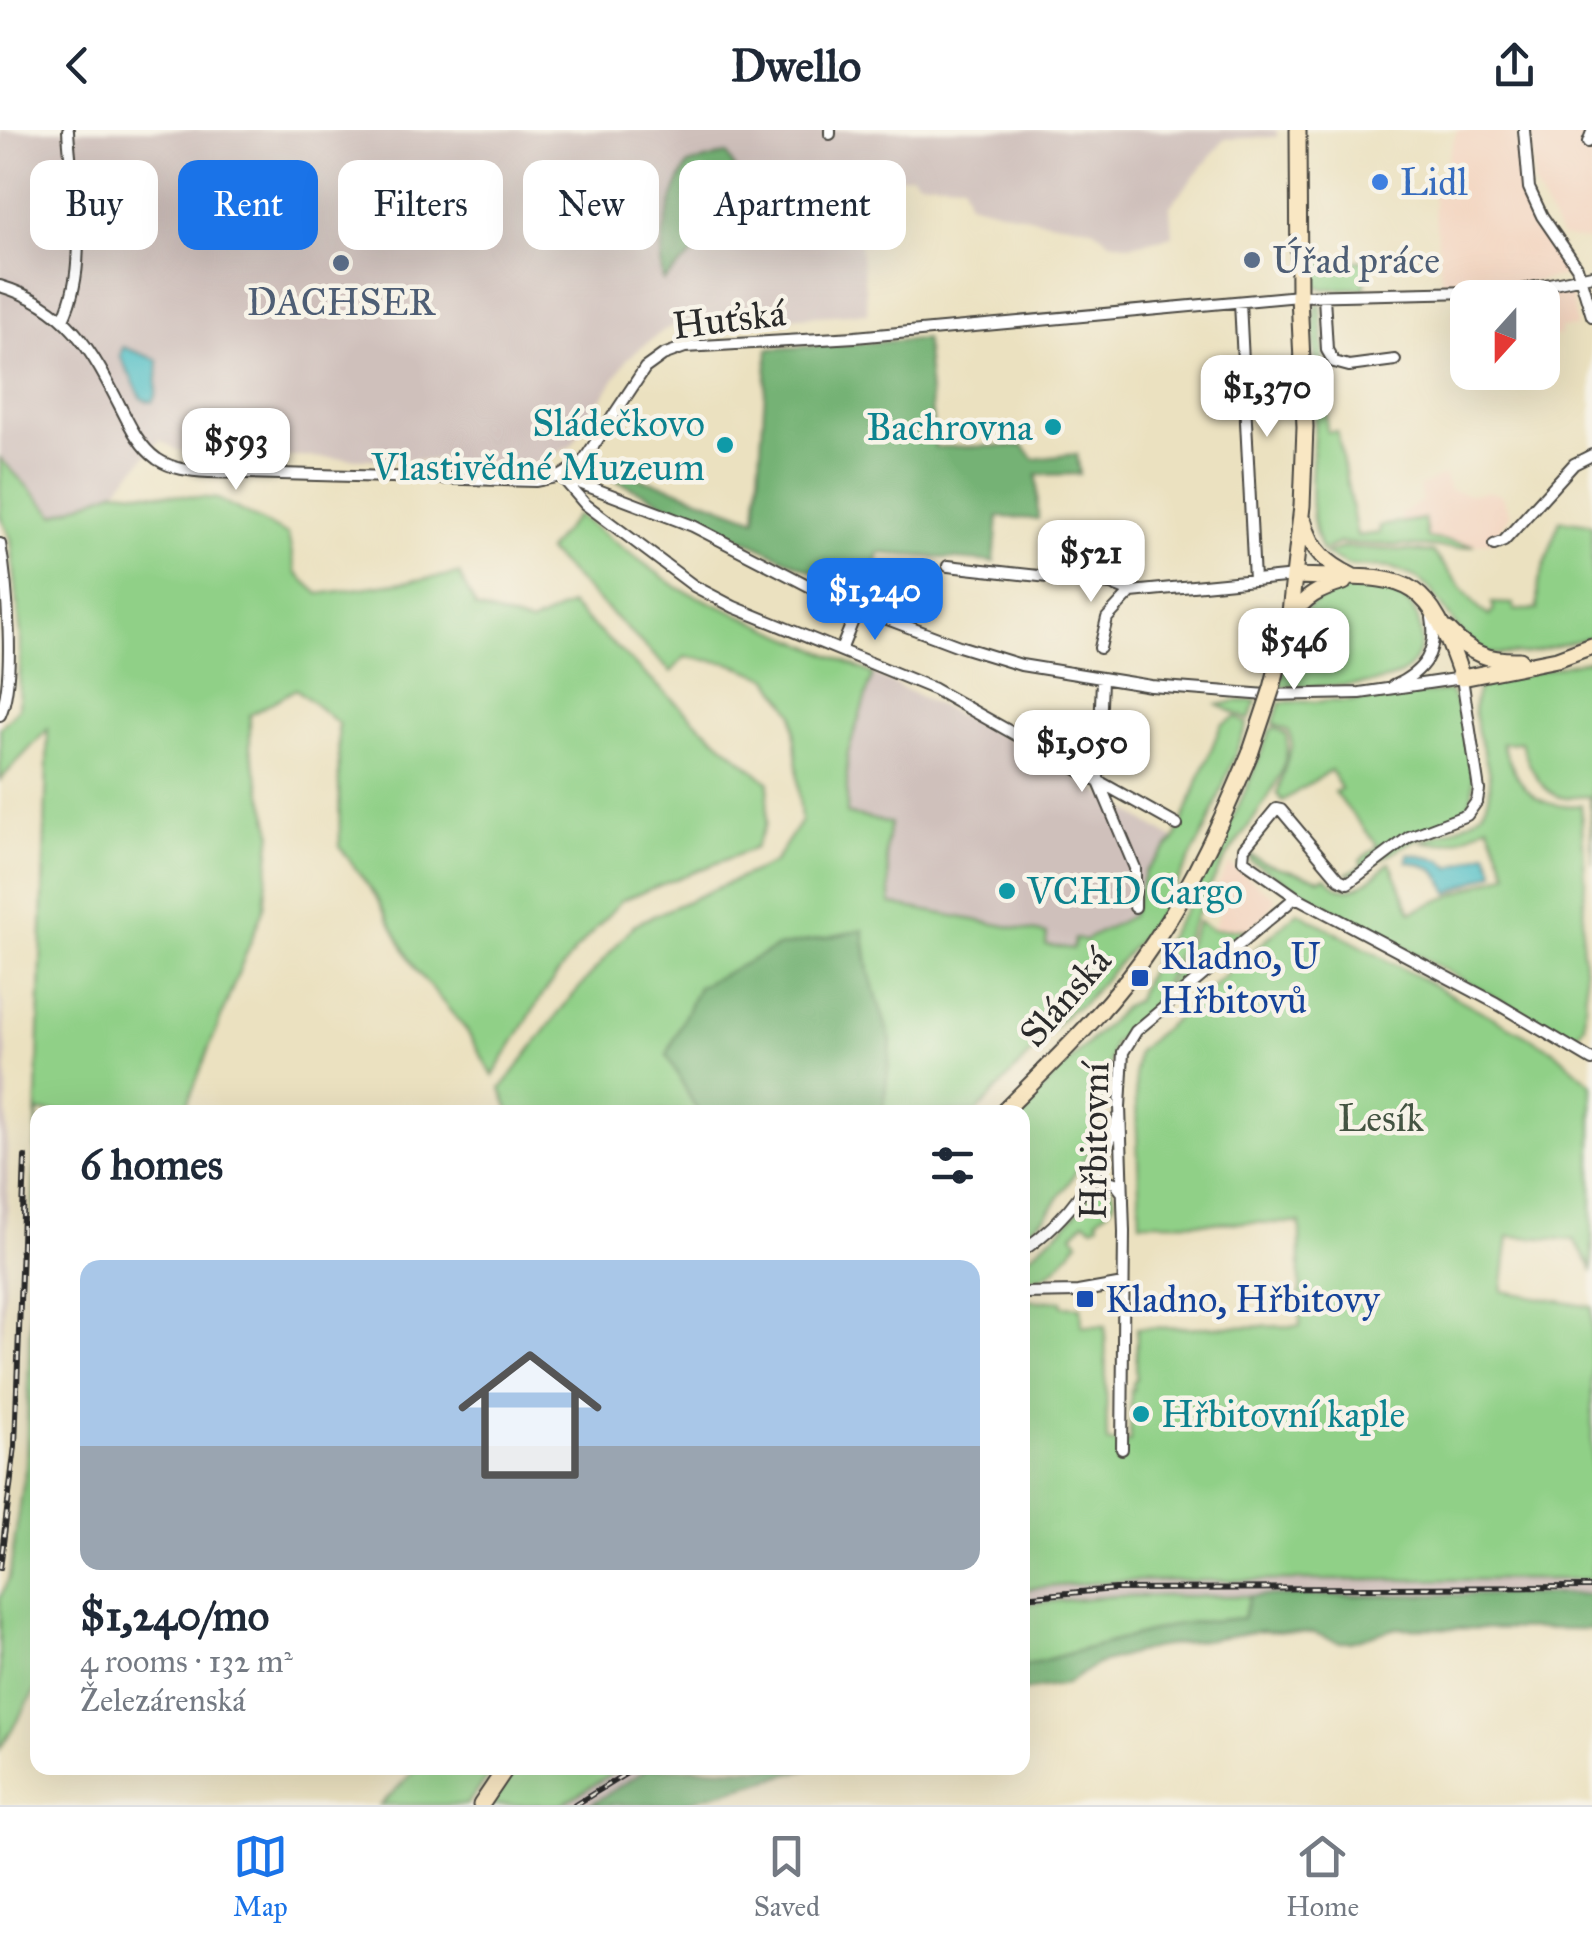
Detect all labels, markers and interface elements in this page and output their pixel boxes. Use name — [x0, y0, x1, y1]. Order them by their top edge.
icon: back — [50, 38, 105, 93]
text: Dwello — [731, 38, 861, 93]
icon: share — [1487, 38, 1542, 93]
place label: Lidl — [1400, 159, 1468, 205]
chip: Buy — [30, 160, 158, 250]
chip: Rent — [178, 160, 318, 250]
chip: Filters — [338, 160, 503, 250]
chip: New — [523, 160, 659, 250]
chip: Apartment — [679, 160, 906, 250]
marker: Lidl — [1369, 171, 1391, 193]
place label: Úřad práce — [1272, 236, 1440, 283]
marker: Úřad práce — [1241, 249, 1263, 271]
marker: DACHSER — [330, 252, 352, 274]
place label: DACHSER — [247, 279, 437, 325]
north arrow — [1450, 280, 1560, 390]
map controls — [1450, 280, 1560, 390]
street label: Huťská — [670, 289, 789, 349]
pin: $1,370 — [1186, 355, 1348, 440]
text: $1,370 — [1223, 368, 1311, 407]
place label: Sládečkovo Vlastivědné Muzeum — [371, 400, 705, 490]
place label: Bachrovna — [867, 404, 1034, 450]
pin: $593 — [177, 408, 295, 493]
marker: Bachrovna — [1042, 416, 1064, 438]
text: $593 — [204, 421, 268, 460]
marker: Sládečkovo Vlastivědné Muzeum — [714, 434, 736, 456]
pin: $521 — [1032, 520, 1150, 605]
text: $521 — [1060, 533, 1122, 572]
pin: $1,240 — [794, 558, 956, 643]
text: $1,240 — [829, 571, 921, 610]
pin: $546 — [1235, 608, 1353, 693]
text: $546 — [1260, 621, 1328, 660]
pin: $1,050 — [1001, 710, 1163, 795]
text: $1,050 — [1036, 723, 1128, 762]
place label: VCHD Cargo — [1026, 868, 1243, 914]
marker: VCHD Cargo — [996, 880, 1018, 902]
place label: Kladno, U Hřbitovů — [1160, 933, 1320, 1023]
street label: Slánská — [1010, 937, 1121, 1056]
marker: Kladno, U Hřbitovů — [1129, 967, 1151, 989]
street label: Hřbitovní — [1070, 1060, 1118, 1220]
park label: Lesík — [1338, 1095, 1424, 1141]
icon: filters — [925, 1138, 980, 1193]
text: 6 homes — [80, 1139, 223, 1191]
place label: Kladno, Hřbitovy — [1105, 1276, 1381, 1322]
marker: Kladno, Hřbitovy — [1074, 1288, 1096, 1310]
icon: home — [440, 1325, 620, 1505]
place label: Hřbitovní kaple — [1161, 1391, 1405, 1437]
marker: Hřbitovní kaple — [1130, 1403, 1152, 1425]
text: $1,240/mo — [80, 1590, 269, 1642]
text: 4 rooms · 132 m² — [80, 1642, 293, 1681]
text: Železárenská — [80, 1681, 246, 1720]
tab: Map — [233, 1829, 288, 1924]
tab: Saved — [754, 1829, 820, 1924]
tab: Home — [1286, 1829, 1359, 1924]

